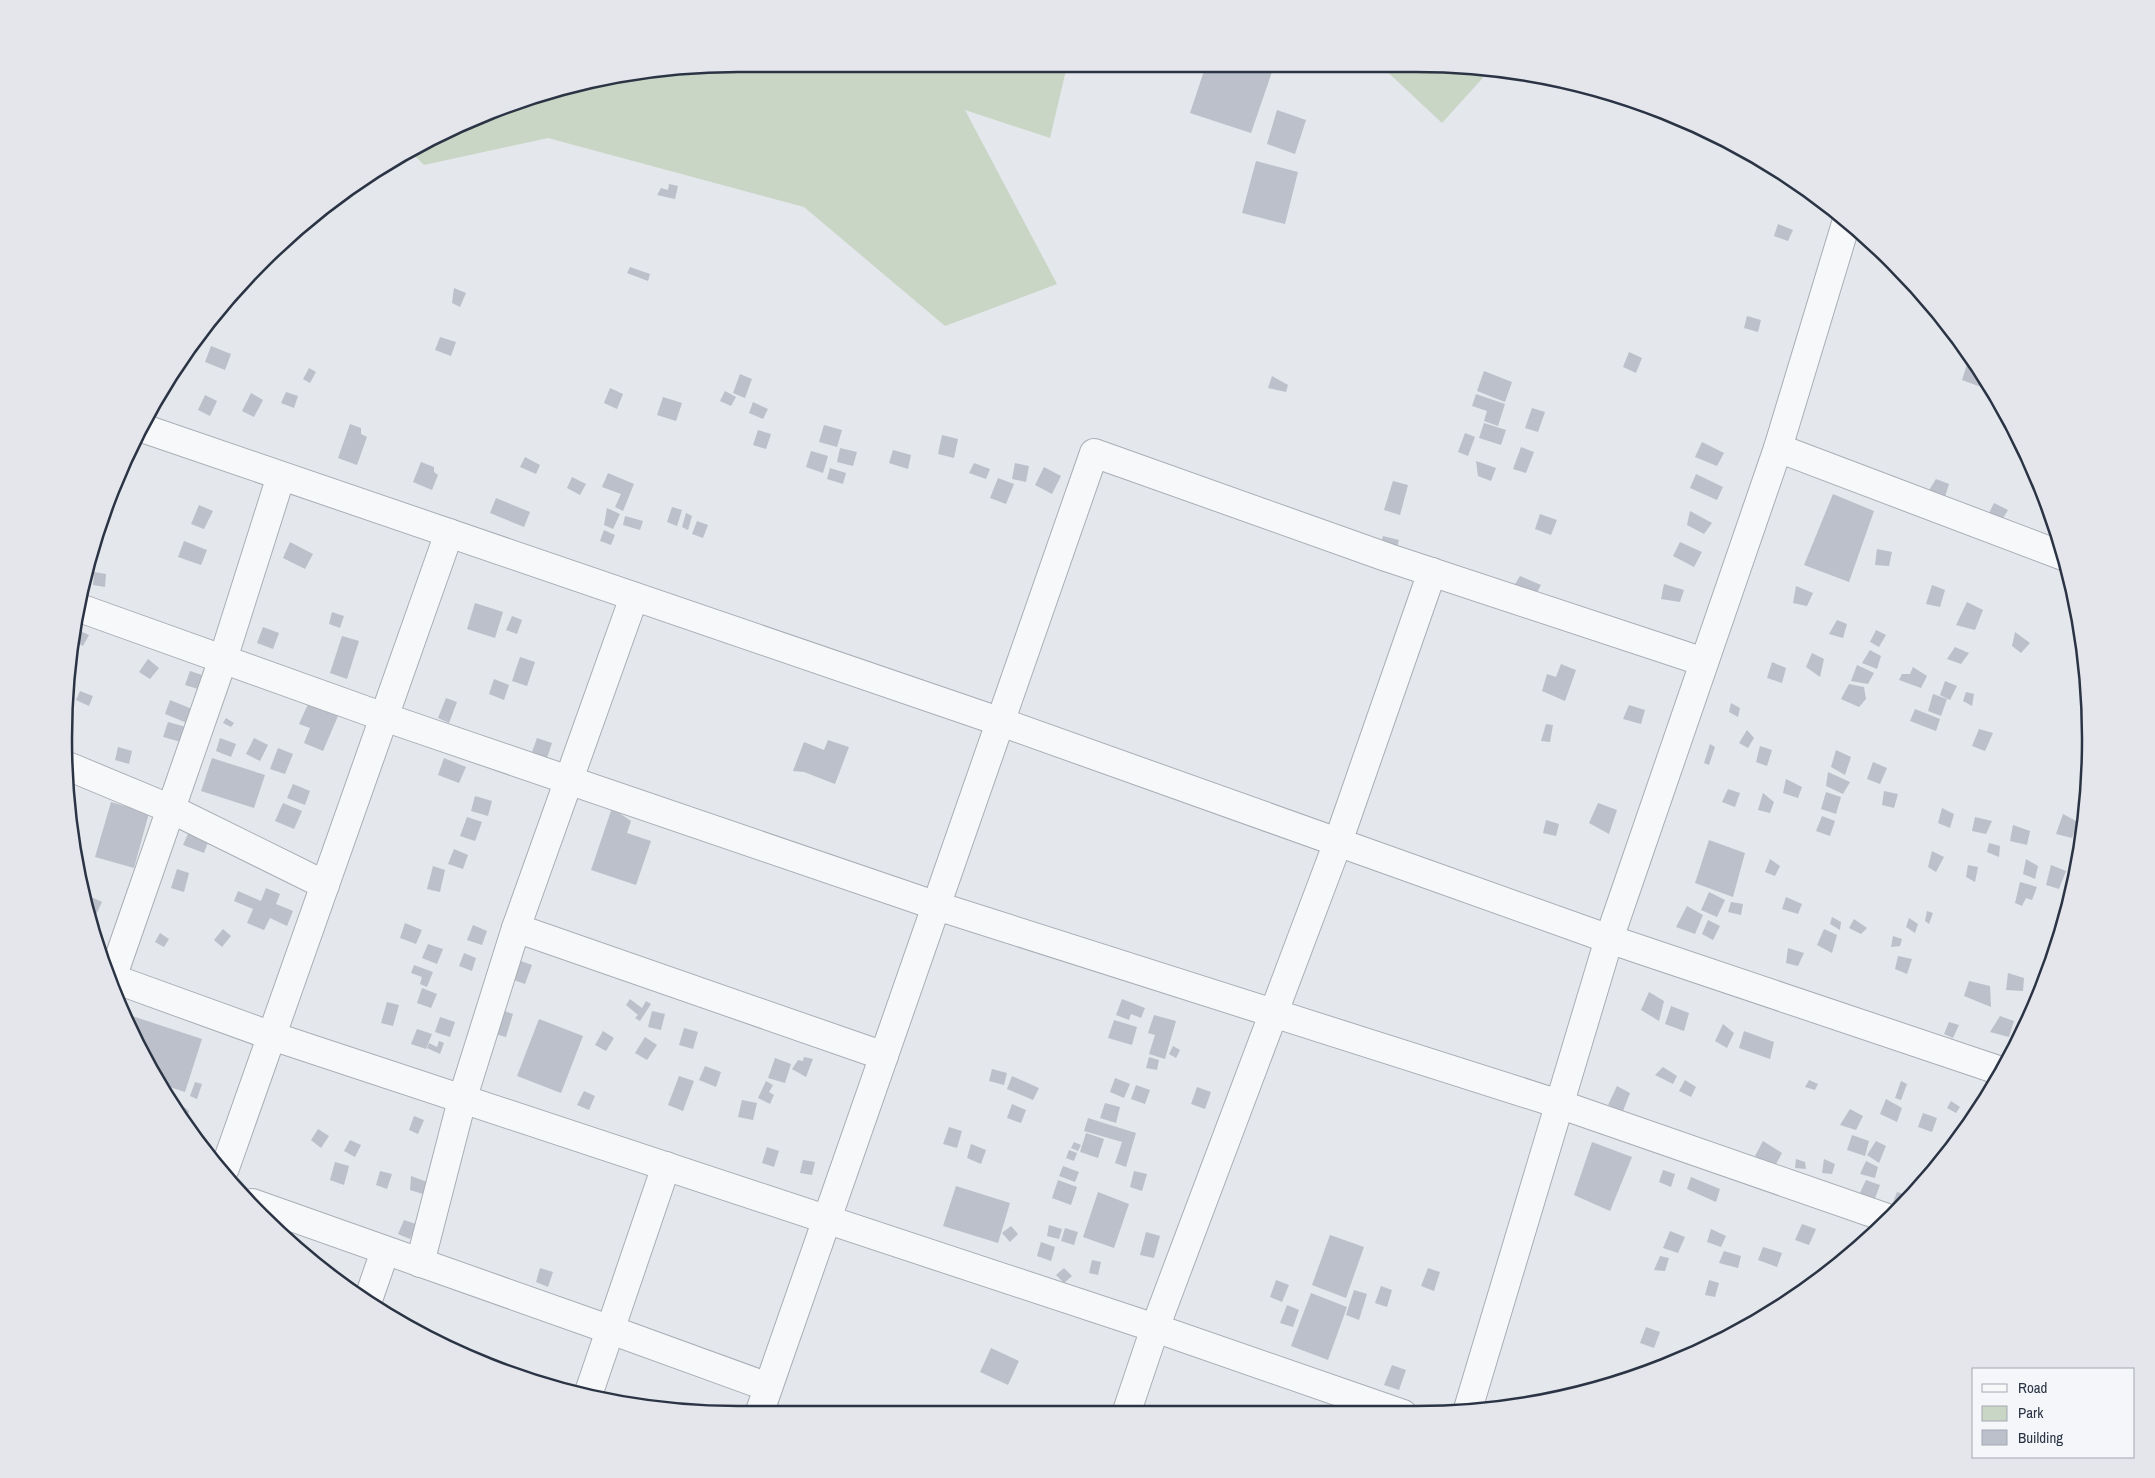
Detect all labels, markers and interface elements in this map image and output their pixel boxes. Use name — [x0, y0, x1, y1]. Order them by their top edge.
legend — [1972, 1368, 2135, 1458]
text: Road — [2018, 1377, 2047, 1398]
text: Park — [2018, 1402, 2044, 1423]
text: Building — [2018, 1427, 2063, 1448]

